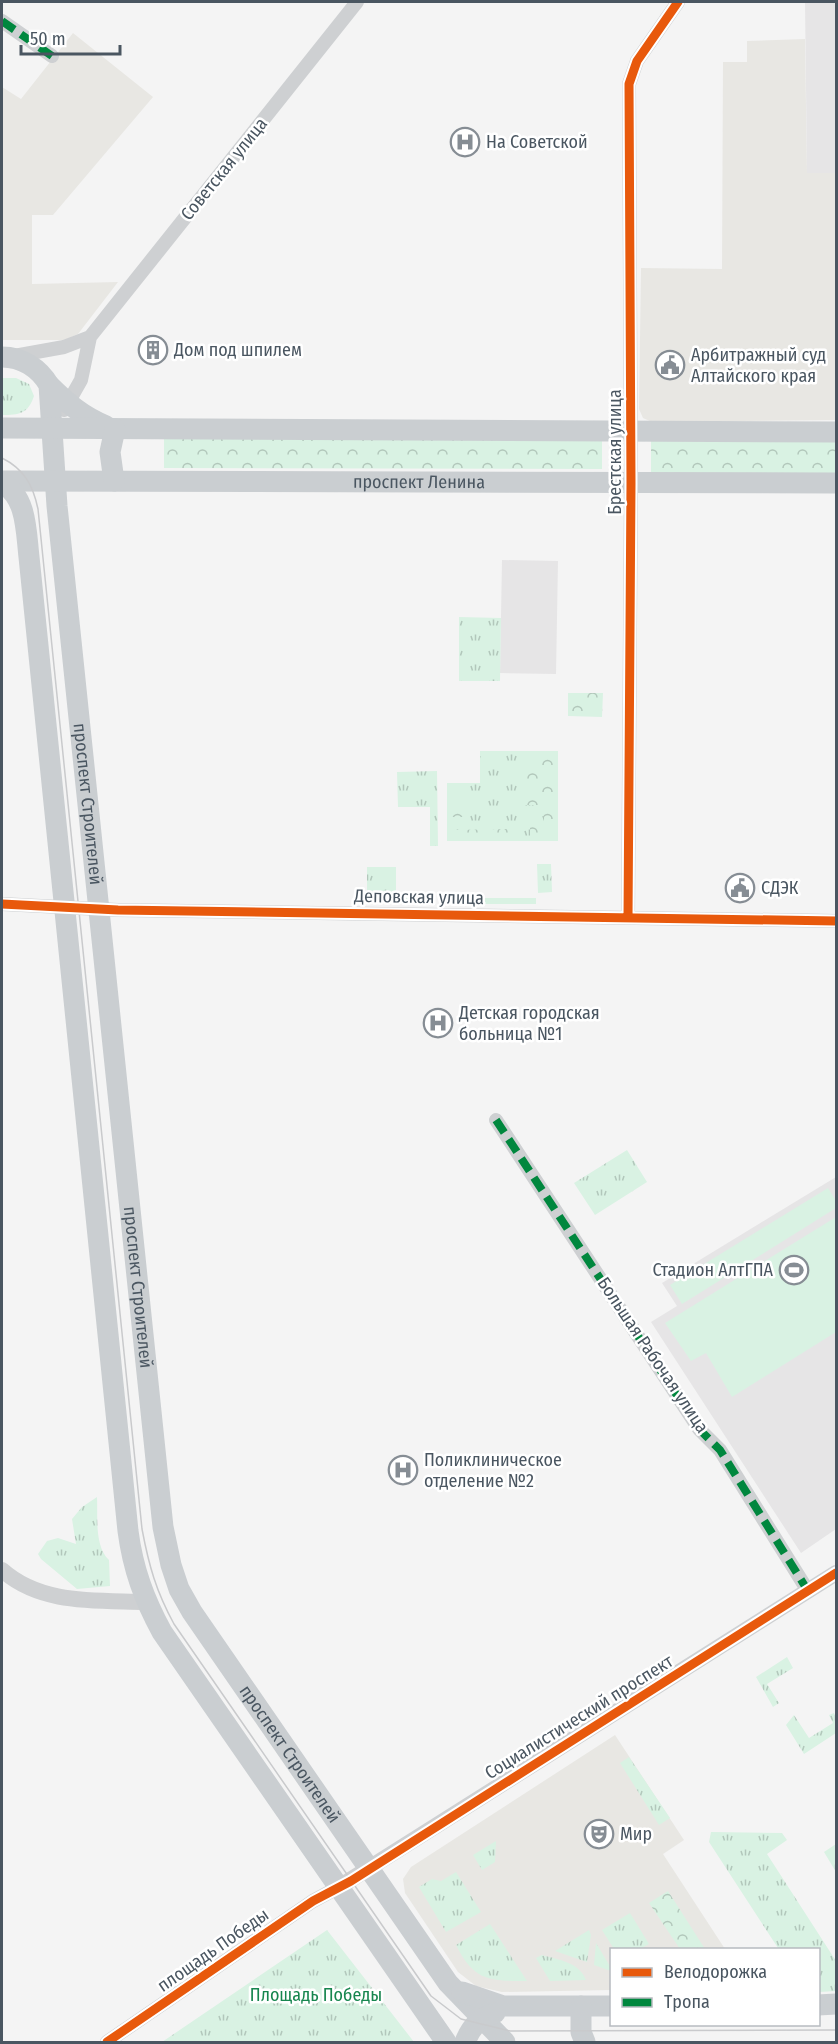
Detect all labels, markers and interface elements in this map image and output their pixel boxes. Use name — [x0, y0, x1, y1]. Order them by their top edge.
scale bar — [21, 18, 120, 56]
text: 50 m — [30, 28, 66, 50]
street label: Советская улица — [176, 113, 272, 225]
hospital icon: На Советской — [449, 126, 481, 158]
place label: На Советской — [486, 131, 588, 153]
building icon: Дом под шпилем — [137, 334, 169, 366]
place label: Дом под шпилем — [173, 339, 302, 361]
place label: Арбитражный суд Алтайского края — [691, 344, 826, 387]
public building icon: Арбитражный суд Алтайского края — [654, 349, 686, 381]
street label: Брестская улица — [604, 389, 626, 515]
street label: проспект Ленина — [353, 471, 485, 493]
street label: проспект Строителей — [69, 722, 107, 886]
public building icon: СДЭК — [724, 872, 756, 904]
place label: СДЭК — [761, 877, 799, 899]
street label: Деповская улица — [353, 885, 484, 909]
place label: Детская городская больница №1 — [458, 1002, 600, 1045]
hospital icon: Детская городская больница №1 — [422, 1007, 454, 1039]
street label: проспект Строителей — [119, 1205, 157, 1369]
sports icon: Стадион АлтГПА — [778, 1254, 810, 1286]
place label: Стадион АлтГПА — [653, 1259, 774, 1281]
street label: Большая Рабочая улица — [593, 1273, 713, 1437]
place label: Поликлиническое отделение №2 — [424, 1449, 562, 1492]
hospital icon: Поликлиническое отделение №2 — [387, 1454, 419, 1486]
street label: Социалистический проспект — [481, 1650, 678, 1784]
street label: проспект Строителей — [235, 1681, 345, 1827]
theatre icon: Мир — [583, 1818, 615, 1850]
place label: Мир — [620, 1823, 652, 1845]
street label: площадь Победы — [153, 1903, 273, 1997]
legend — [610, 1948, 820, 2026]
text: Велодорожка — [664, 1961, 767, 1983]
park label: Площадь Победы — [250, 1984, 382, 2006]
text: Тропа — [664, 1991, 710, 2013]

